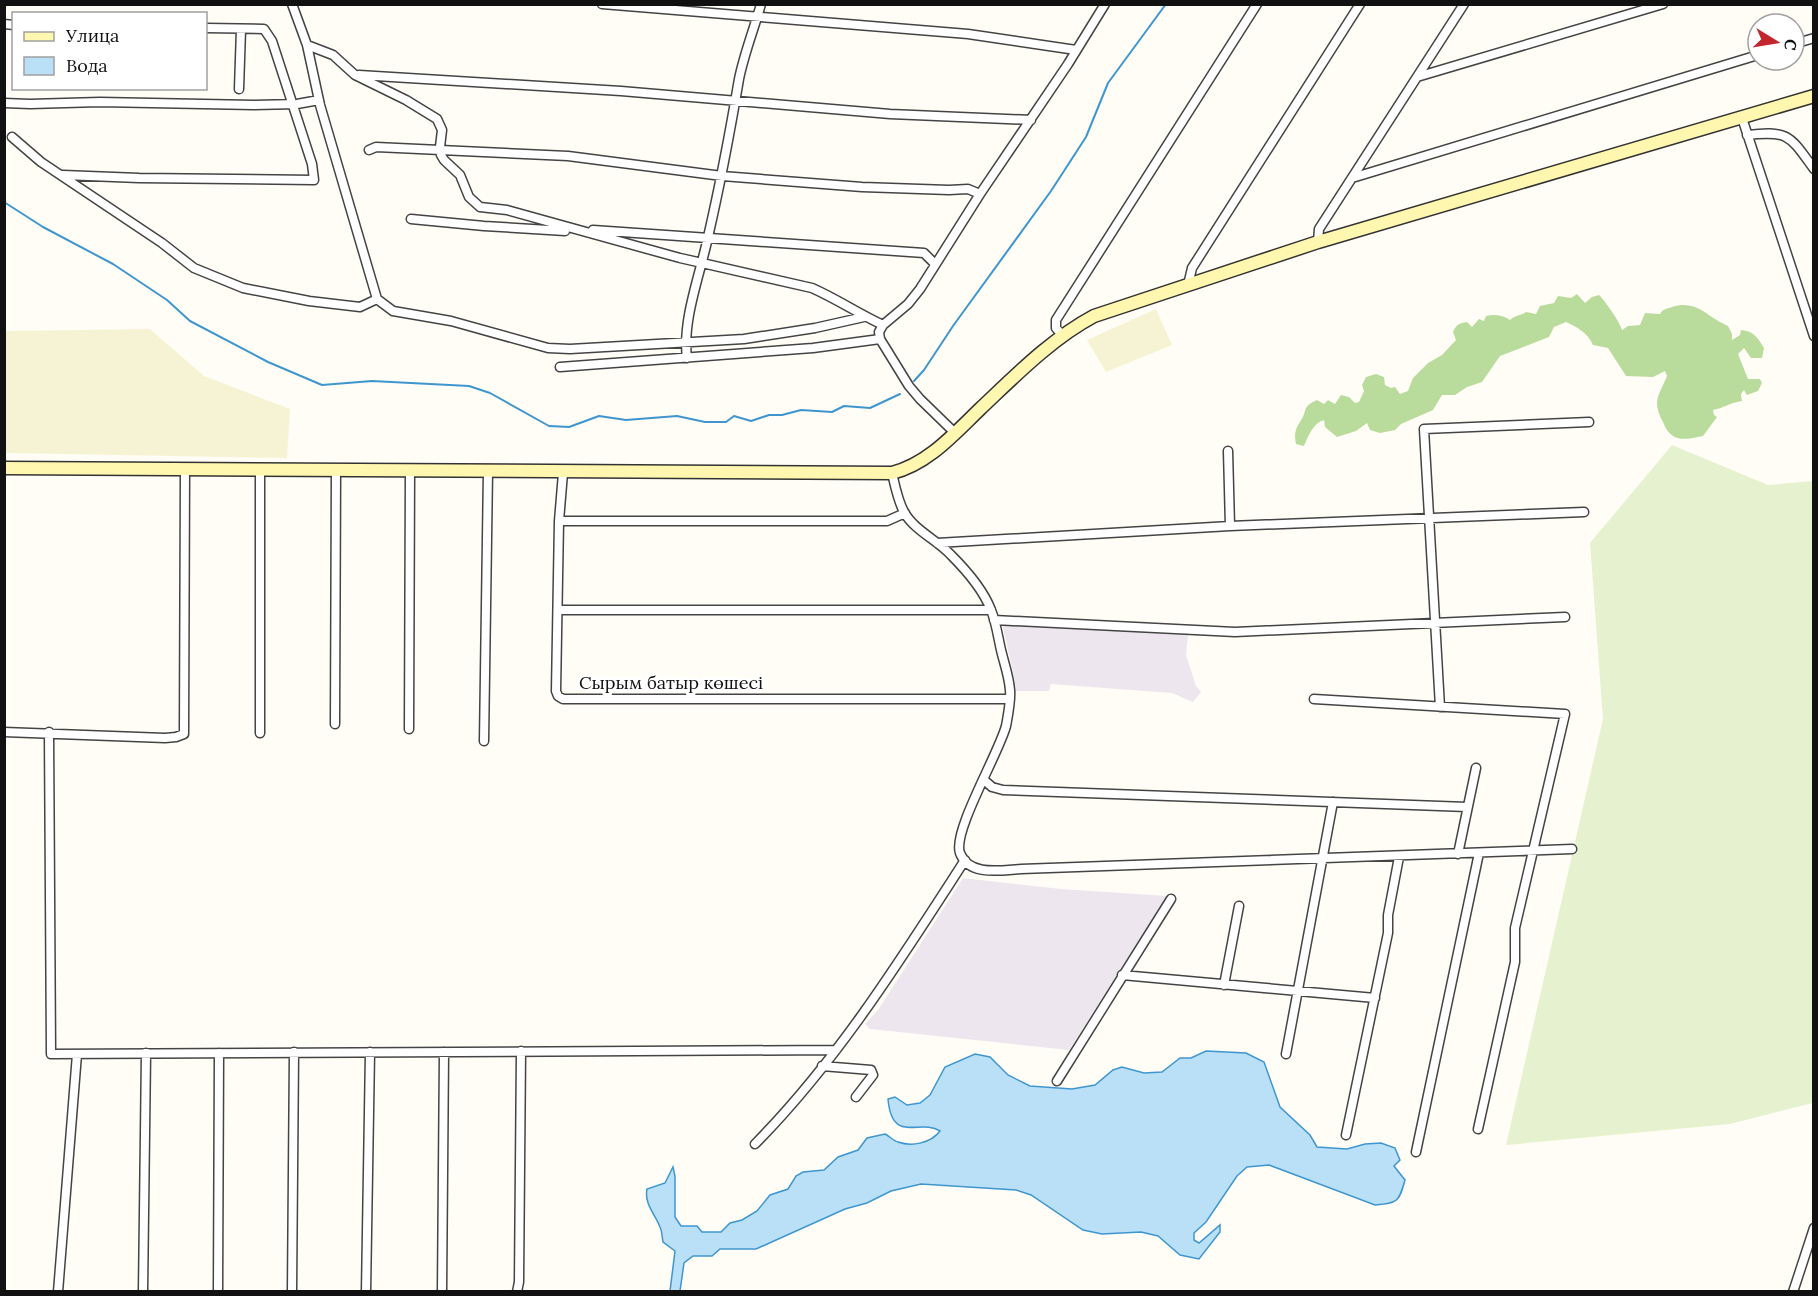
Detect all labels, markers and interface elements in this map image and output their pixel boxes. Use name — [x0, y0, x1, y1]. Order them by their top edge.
legend — [12, 12, 207, 90]
north arrow — [1746, 12, 1806, 72]
text: Улица — [65, 24, 119, 47]
text: С — [1780, 38, 1802, 52]
text: Вода — [66, 54, 108, 77]
street label: Сырым батыр көшесі — [579, 671, 763, 694]

